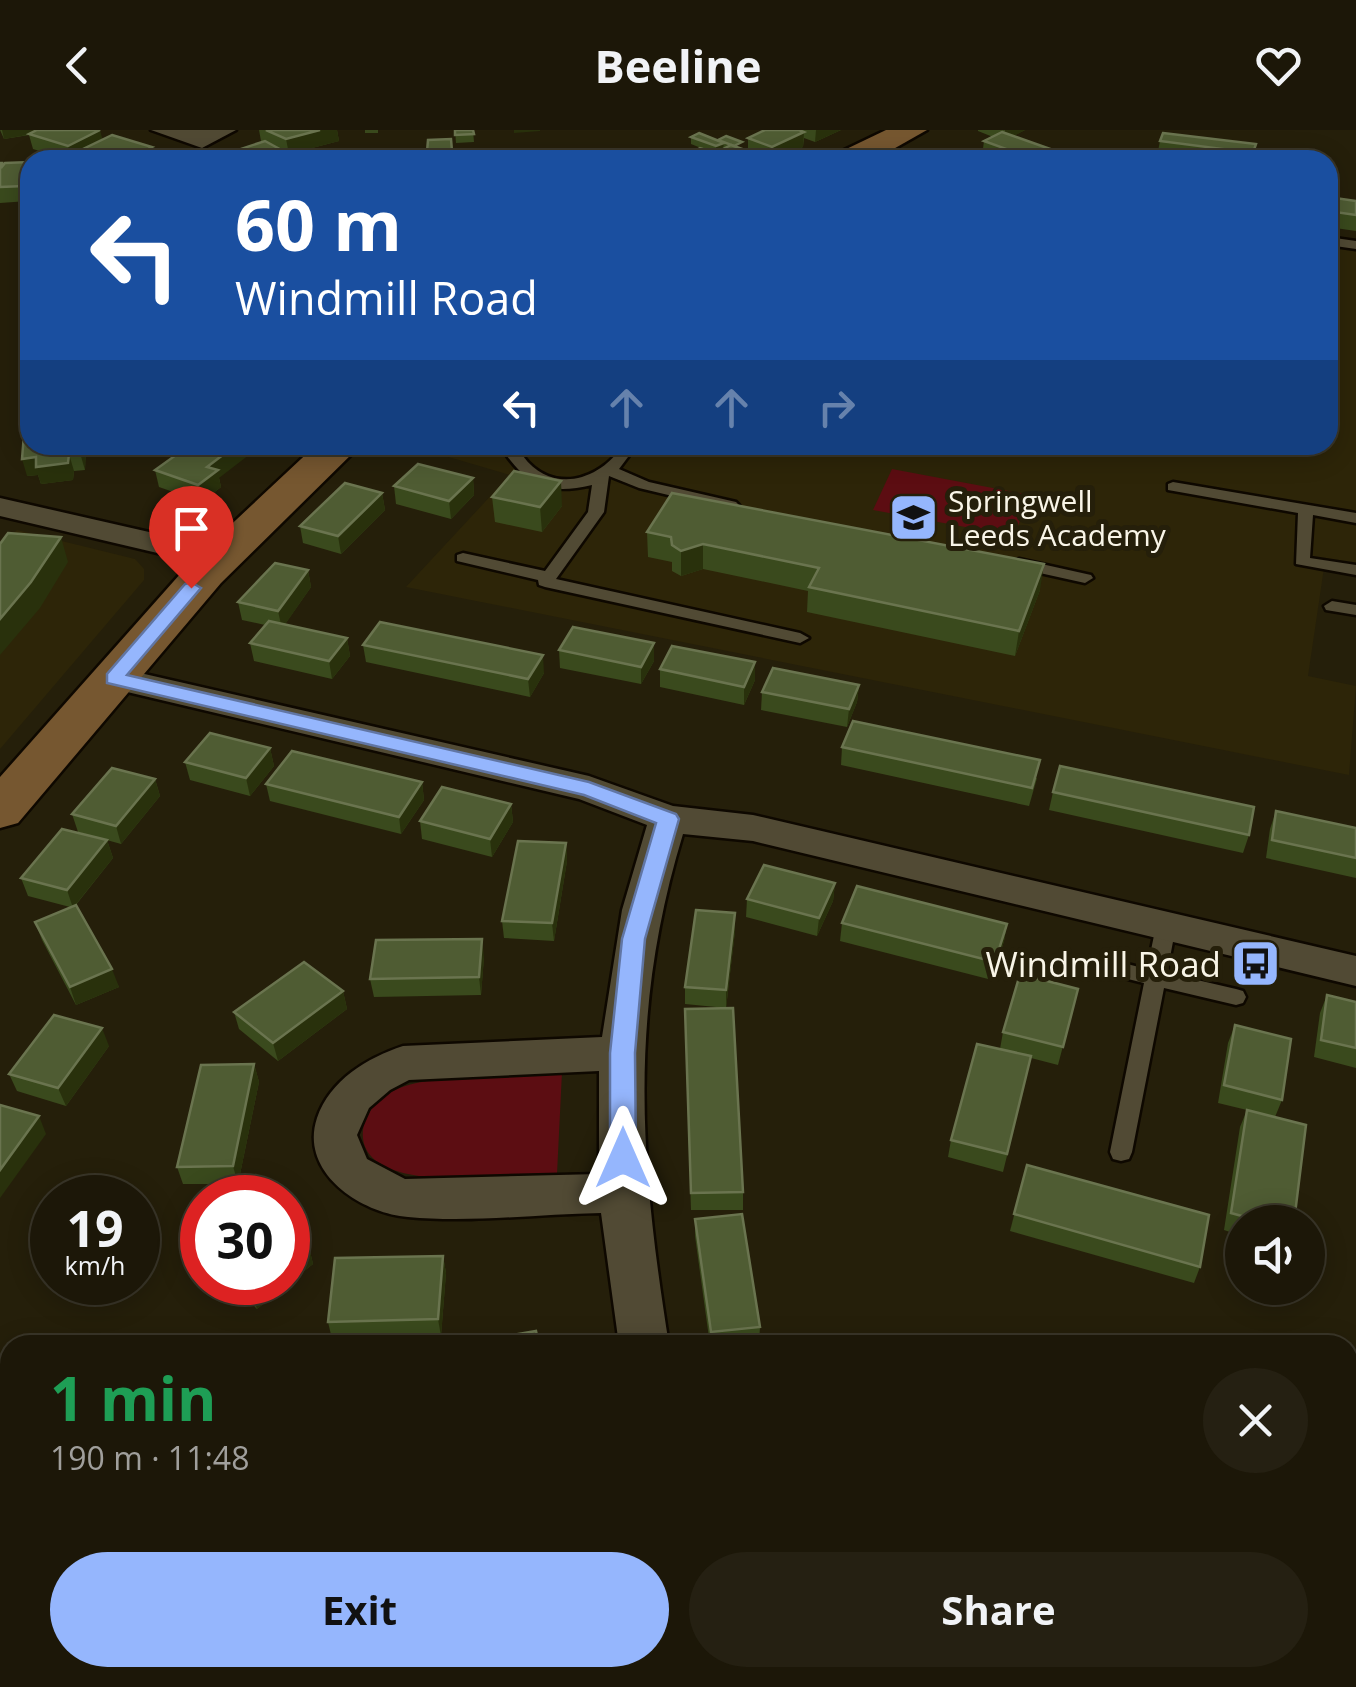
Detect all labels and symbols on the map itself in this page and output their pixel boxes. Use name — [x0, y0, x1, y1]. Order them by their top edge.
place label: Springwell Leeds Academy — [948, 480, 1167, 555]
pin — [149, 486, 234, 589]
school or university icon: Springwell Leeds Academy — [887, 491, 939, 543]
bus stop icon: Windmill Road — [1230, 937, 1282, 989]
place label: Windmill Road — [985, 940, 1221, 987]
position arrow — [571, 1106, 675, 1210]
speed limit sign: 30 — [180, 1175, 310, 1305]

